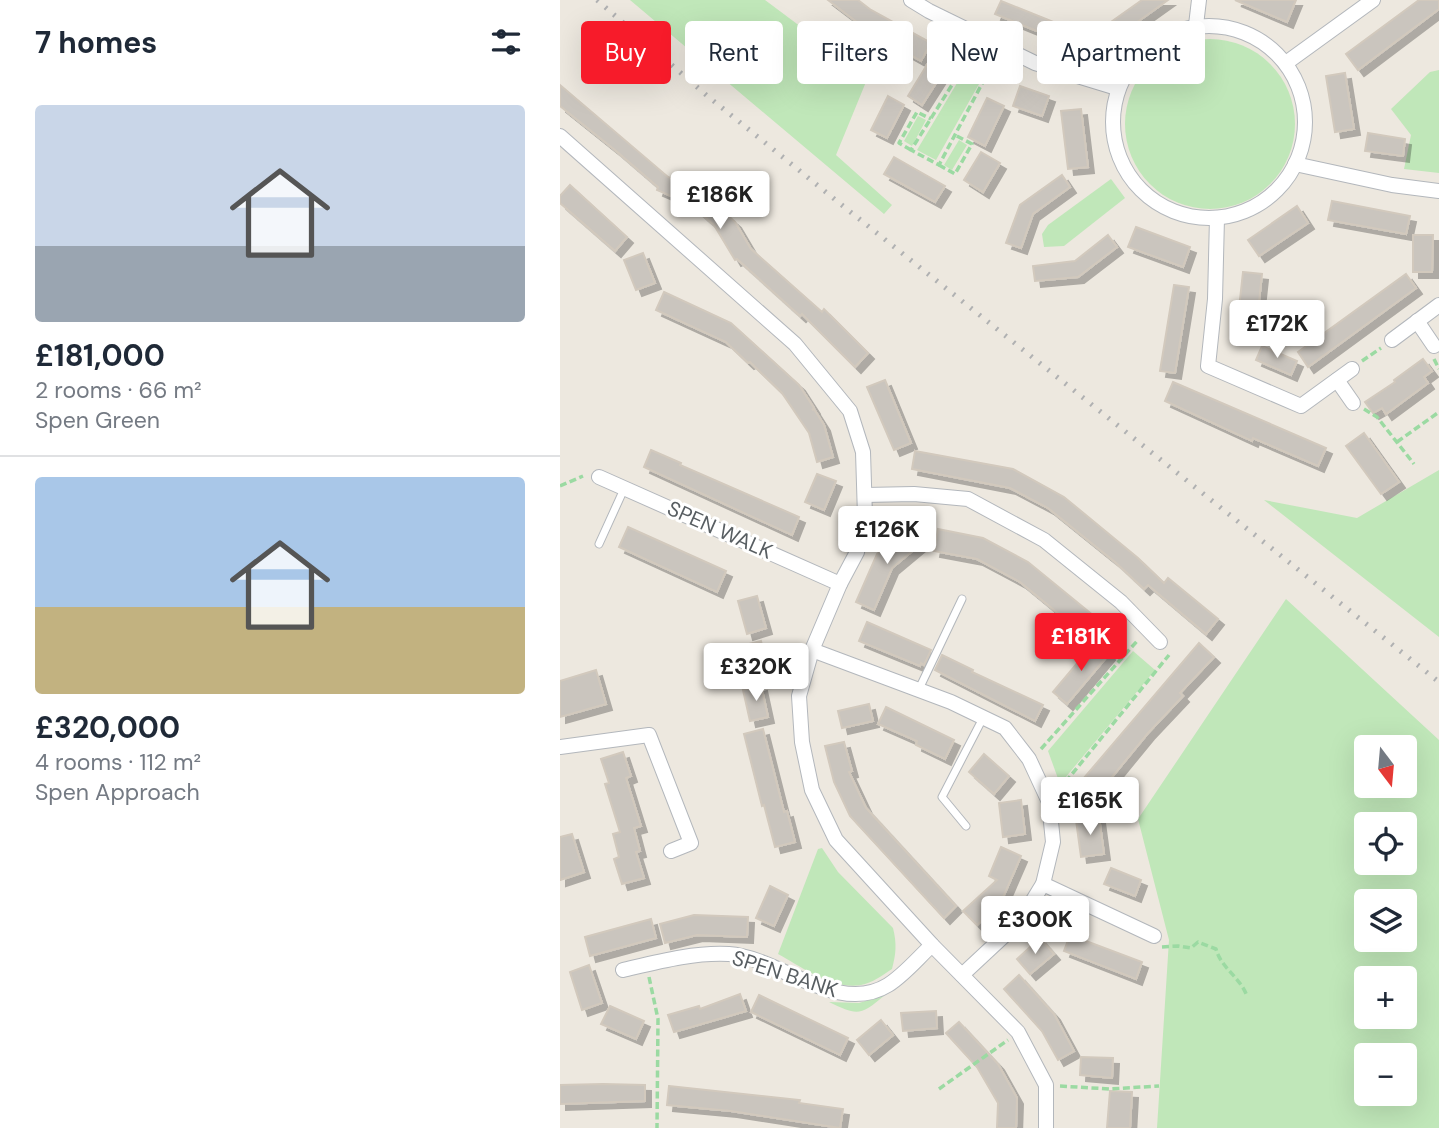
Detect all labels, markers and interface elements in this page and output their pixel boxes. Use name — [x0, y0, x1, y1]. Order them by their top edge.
chip: Buy — [581, 21, 671, 84]
chip: Rent — [685, 21, 783, 84]
chip: Filters — [797, 21, 913, 84]
chip: New — [927, 21, 1023, 84]
chip: Apartment — [1037, 21, 1205, 84]
text: 7 homes — [35, 23, 157, 62]
icon: filters — [487, 23, 525, 61]
icon: home — [217, 150, 343, 276]
pin: £186K — [671, 172, 769, 231]
text: £186K — [687, 179, 753, 209]
pin: £172K — [1228, 300, 1326, 360]
text: £172K — [1245, 308, 1309, 338]
text: £181,000 — [35, 336, 165, 375]
text: 2 rooms · 66 m² — [35, 375, 202, 405]
text: Spen Green — [35, 405, 160, 435]
street label: SPEN WALK — [663, 494, 777, 566]
pin: £126K — [838, 506, 936, 566]
text: £126K — [854, 514, 920, 544]
icon: home — [217, 522, 343, 648]
pin: £181K — [1032, 614, 1130, 673]
text: £181K — [1051, 621, 1111, 651]
pin: £320K — [707, 644, 805, 703]
text: £320K — [720, 651, 792, 681]
text: £320,000 — [35, 708, 180, 747]
north arrow — [1354, 735, 1418, 798]
map controls — [1354, 735, 1417, 1106]
text: 4 rooms · 112 m² — [35, 747, 201, 777]
text: Spen Approach — [35, 777, 200, 807]
pin: £165K — [1041, 778, 1139, 837]
text: £165K — [1057, 785, 1123, 815]
button: locate — [1354, 812, 1417, 875]
button: layers — [1354, 889, 1417, 952]
pin: £300K — [986, 897, 1084, 956]
text: £300K — [997, 904, 1073, 934]
street label: SPEN BANK — [729, 944, 841, 1004]
button: + — [1354, 966, 1417, 1029]
button: − — [1354, 1043, 1417, 1106]

